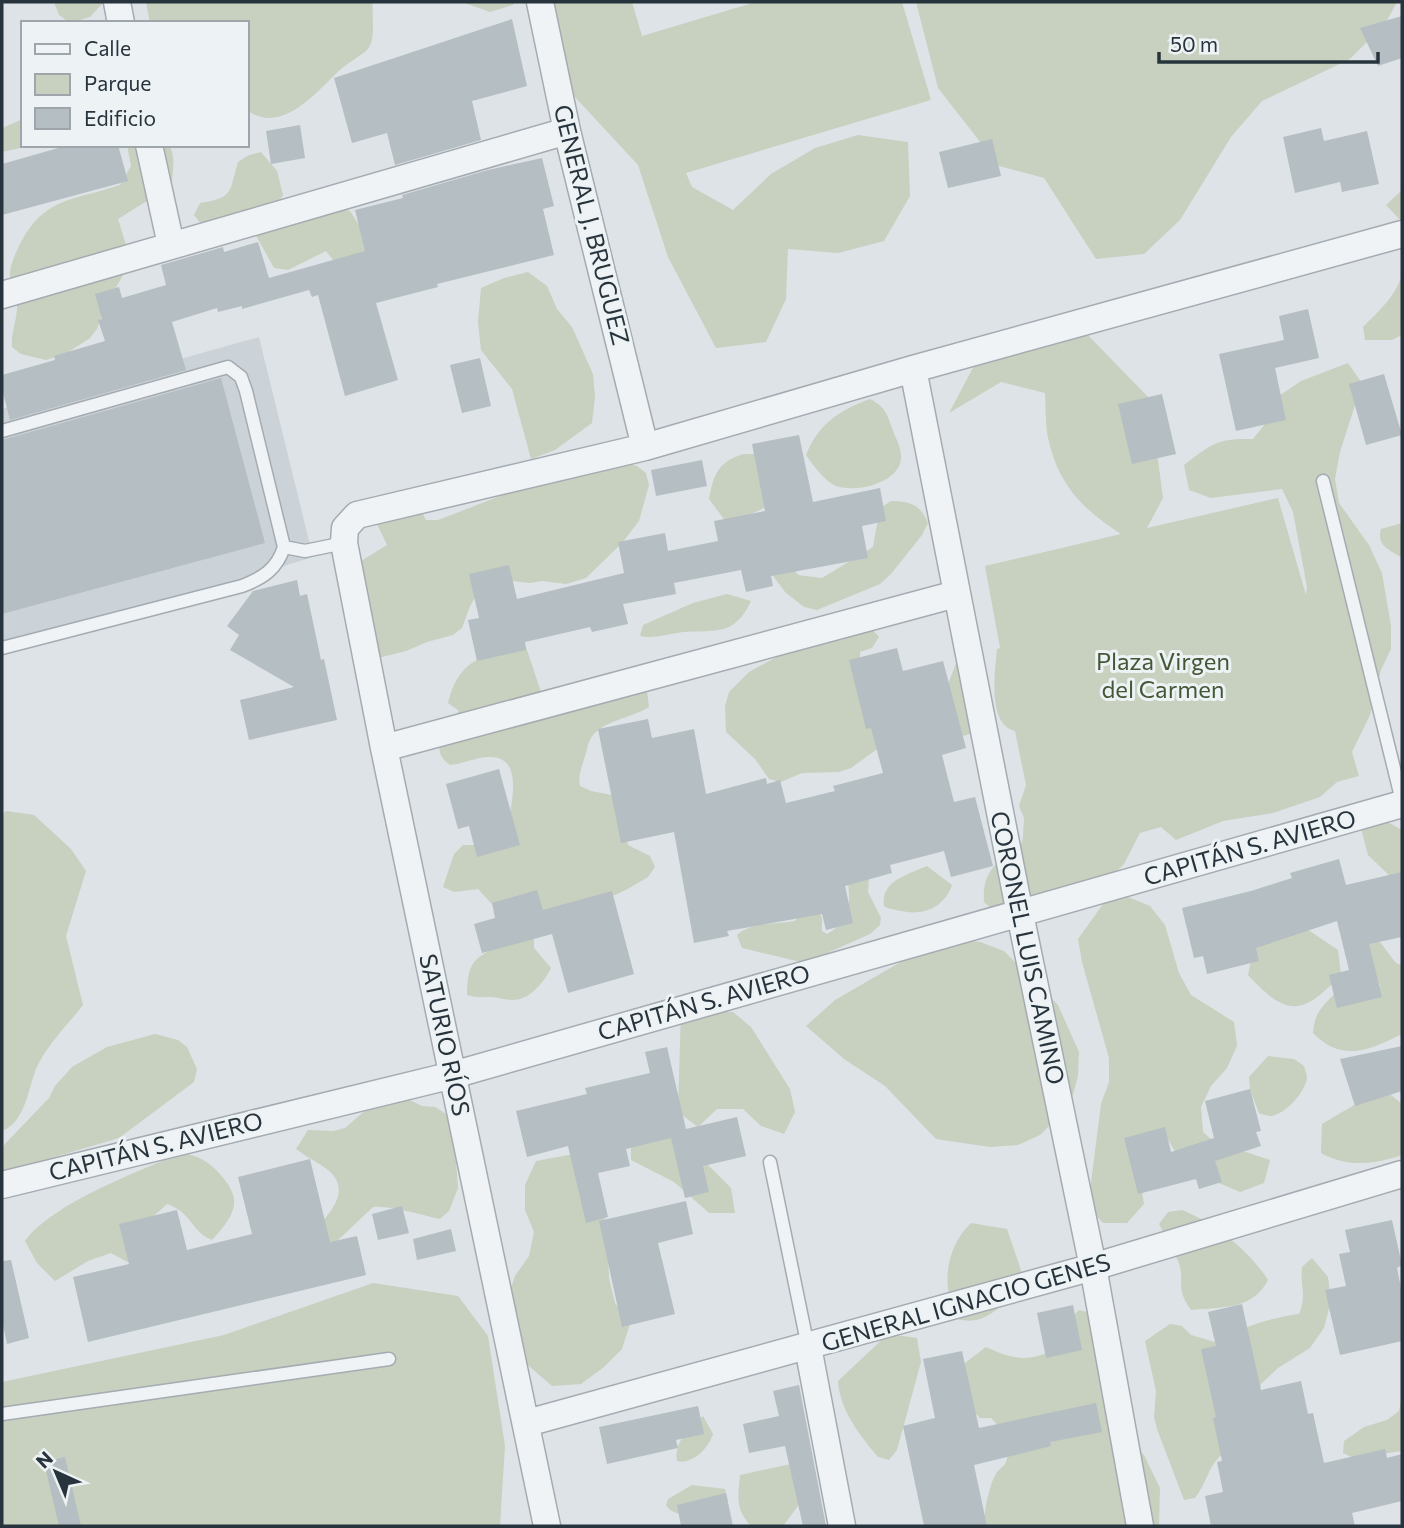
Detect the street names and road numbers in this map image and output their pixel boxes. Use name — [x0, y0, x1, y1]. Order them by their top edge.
street label: GENERAL J. BRUGUEZ — [549, 102, 636, 348]
street label: CAPITÁN S. AVIERO — [1140, 802, 1359, 891]
street label: CORONEL LUIS CAMINO — [985, 808, 1072, 1087]
street label: SATURIO RÍOS — [414, 951, 477, 1118]
street label: CAPITÁN S. AVIERO — [594, 957, 813, 1046]
street label: CAPITÁN S. AVIERO — [46, 1105, 265, 1186]
street label: GENERAL IGNACIO GENES — [818, 1246, 1113, 1357]

